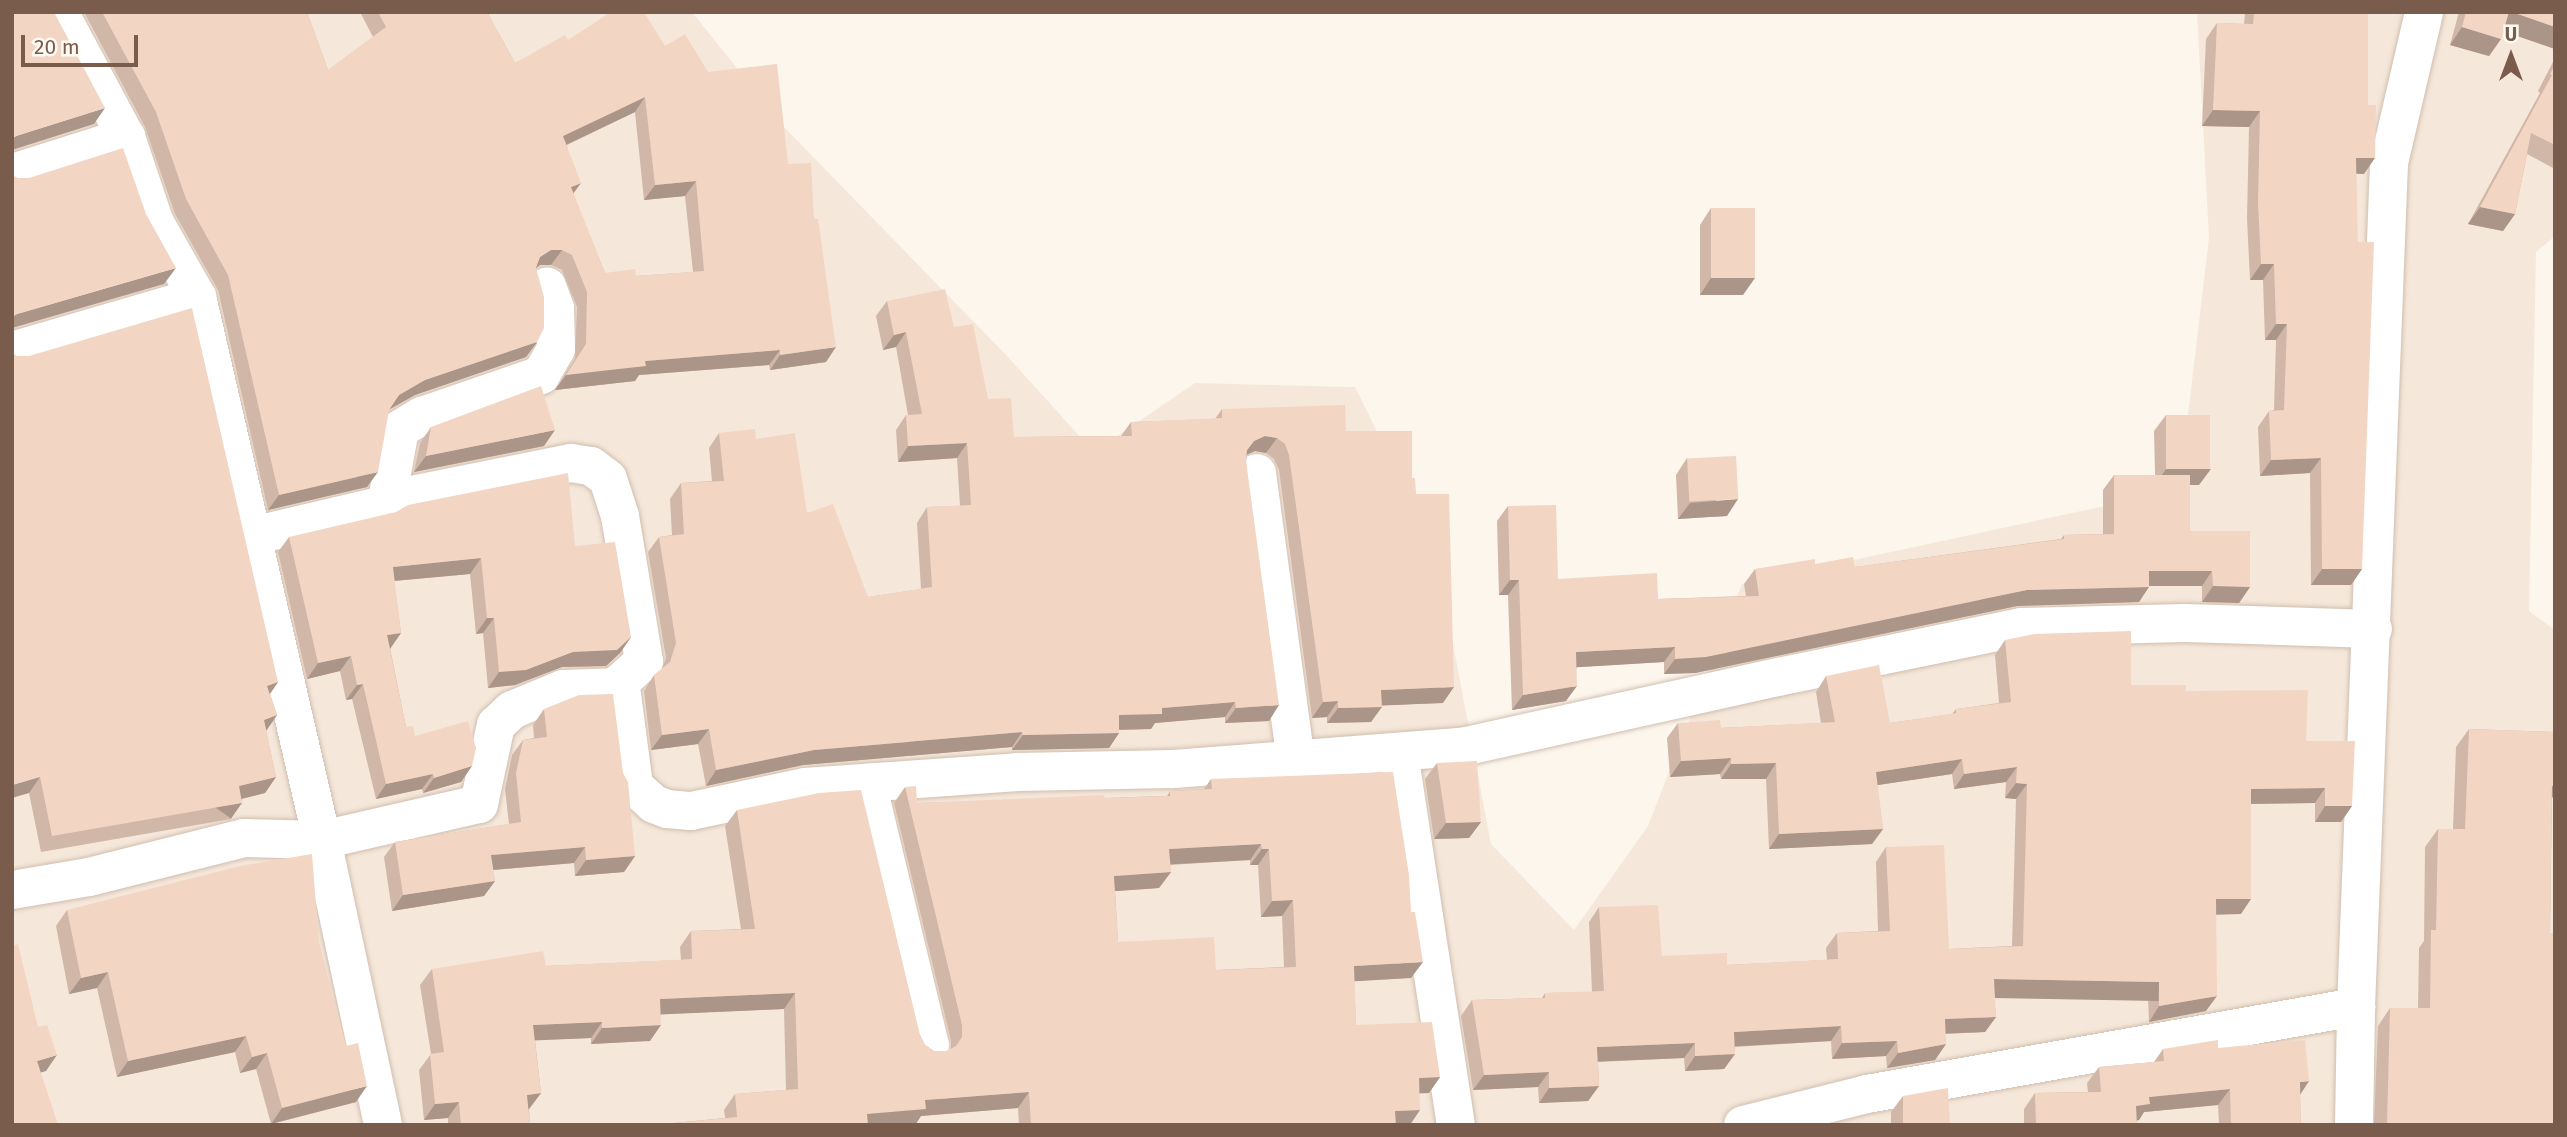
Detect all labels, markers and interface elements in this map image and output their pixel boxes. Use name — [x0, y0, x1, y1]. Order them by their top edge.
scale bar — [24, 21, 142, 65]
north arrow — [2476, 21, 2546, 91]
text: U — [2505, 23, 2517, 46]
text: 20 m — [34, 34, 80, 60]

